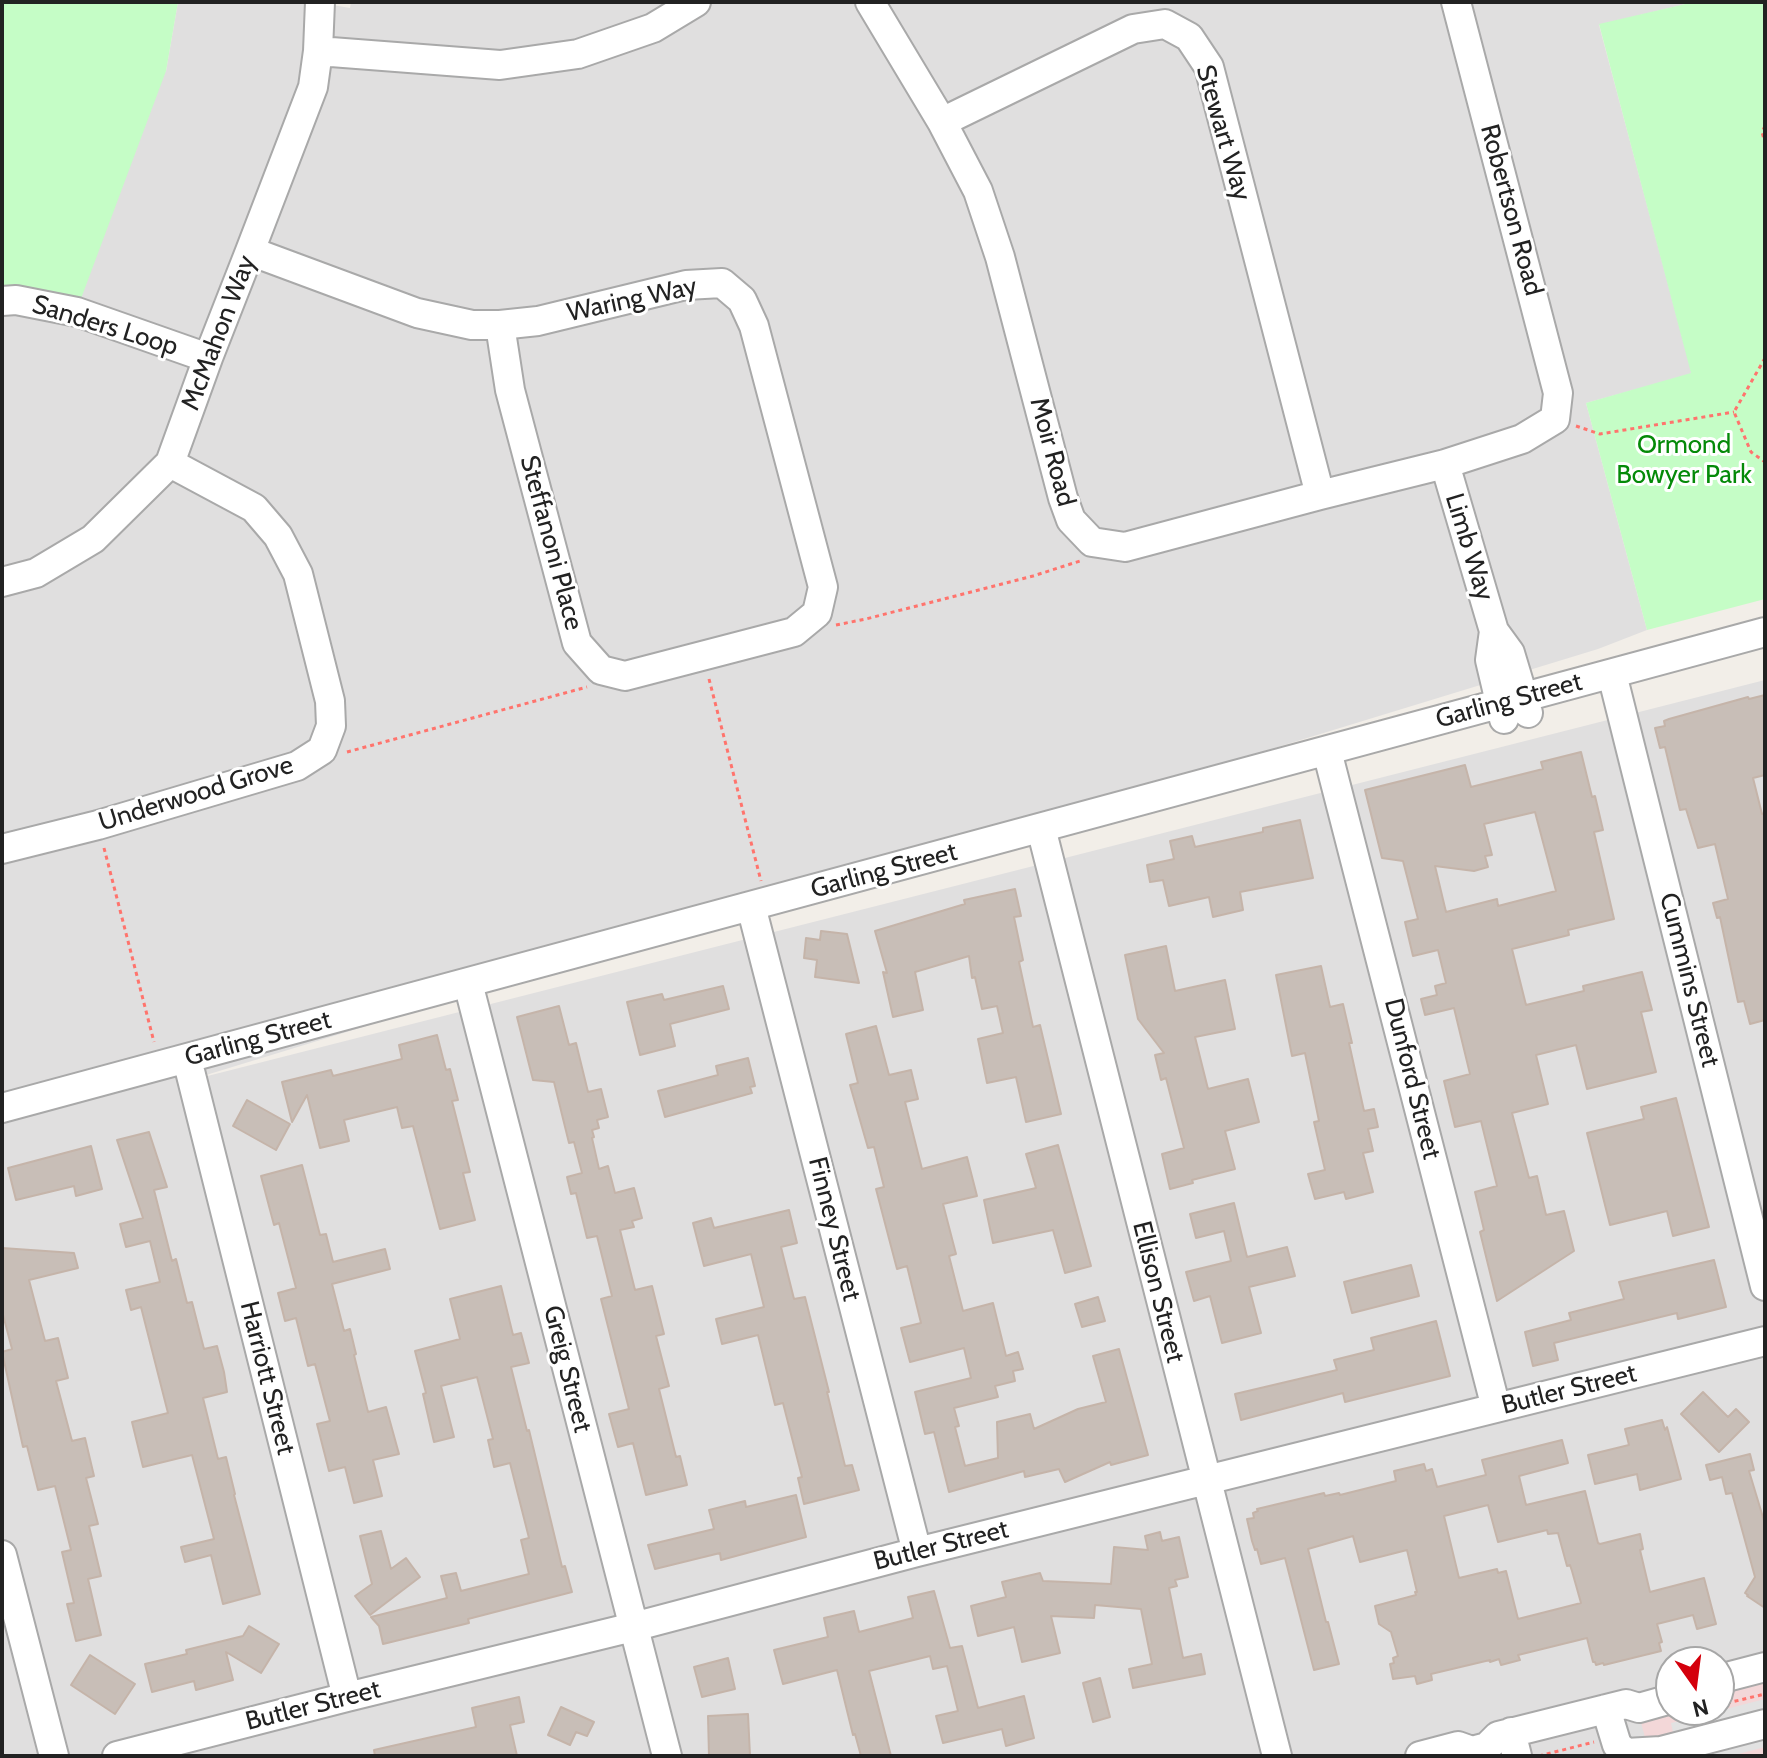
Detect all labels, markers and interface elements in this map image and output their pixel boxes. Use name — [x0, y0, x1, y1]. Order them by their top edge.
street label: Stewart Way — [1189, 62, 1257, 204]
street label: Robertson Road — [1473, 121, 1549, 299]
street label: McMahon Way — [175, 251, 263, 415]
street label: Waring Way — [564, 271, 700, 329]
street label: Sanders Loop — [28, 289, 182, 363]
street label: Moir Road — [1023, 394, 1081, 510]
park label: Ormond Bowyer Park — [1616, 429, 1752, 490]
street label: Steffanoni Place — [513, 452, 589, 634]
street label: Limb Way — [1438, 490, 1500, 604]
street label: Garling Street — [1433, 667, 1585, 735]
street label: Underwood Grove — [95, 750, 297, 838]
street label: Garling Street — [808, 837, 960, 905]
street label: Cummins Street — [1652, 890, 1726, 1070]
street label: Dunford Street — [1377, 995, 1447, 1163]
street label: Garling Street — [182, 1005, 334, 1073]
street label: Finney Street — [801, 1154, 867, 1304]
street label: Ellison Street — [1125, 1218, 1191, 1366]
street label: Harriott Street — [233, 1298, 301, 1458]
street label: Greig Street — [536, 1302, 598, 1436]
street label: Butler Street — [1498, 1358, 1640, 1422]
street label: Butler Street — [870, 1514, 1012, 1578]
north arrow — [1655, 1646, 1735, 1726]
street label: Butler Street — [242, 1674, 384, 1738]
text: N — [1690, 1693, 1711, 1723]

